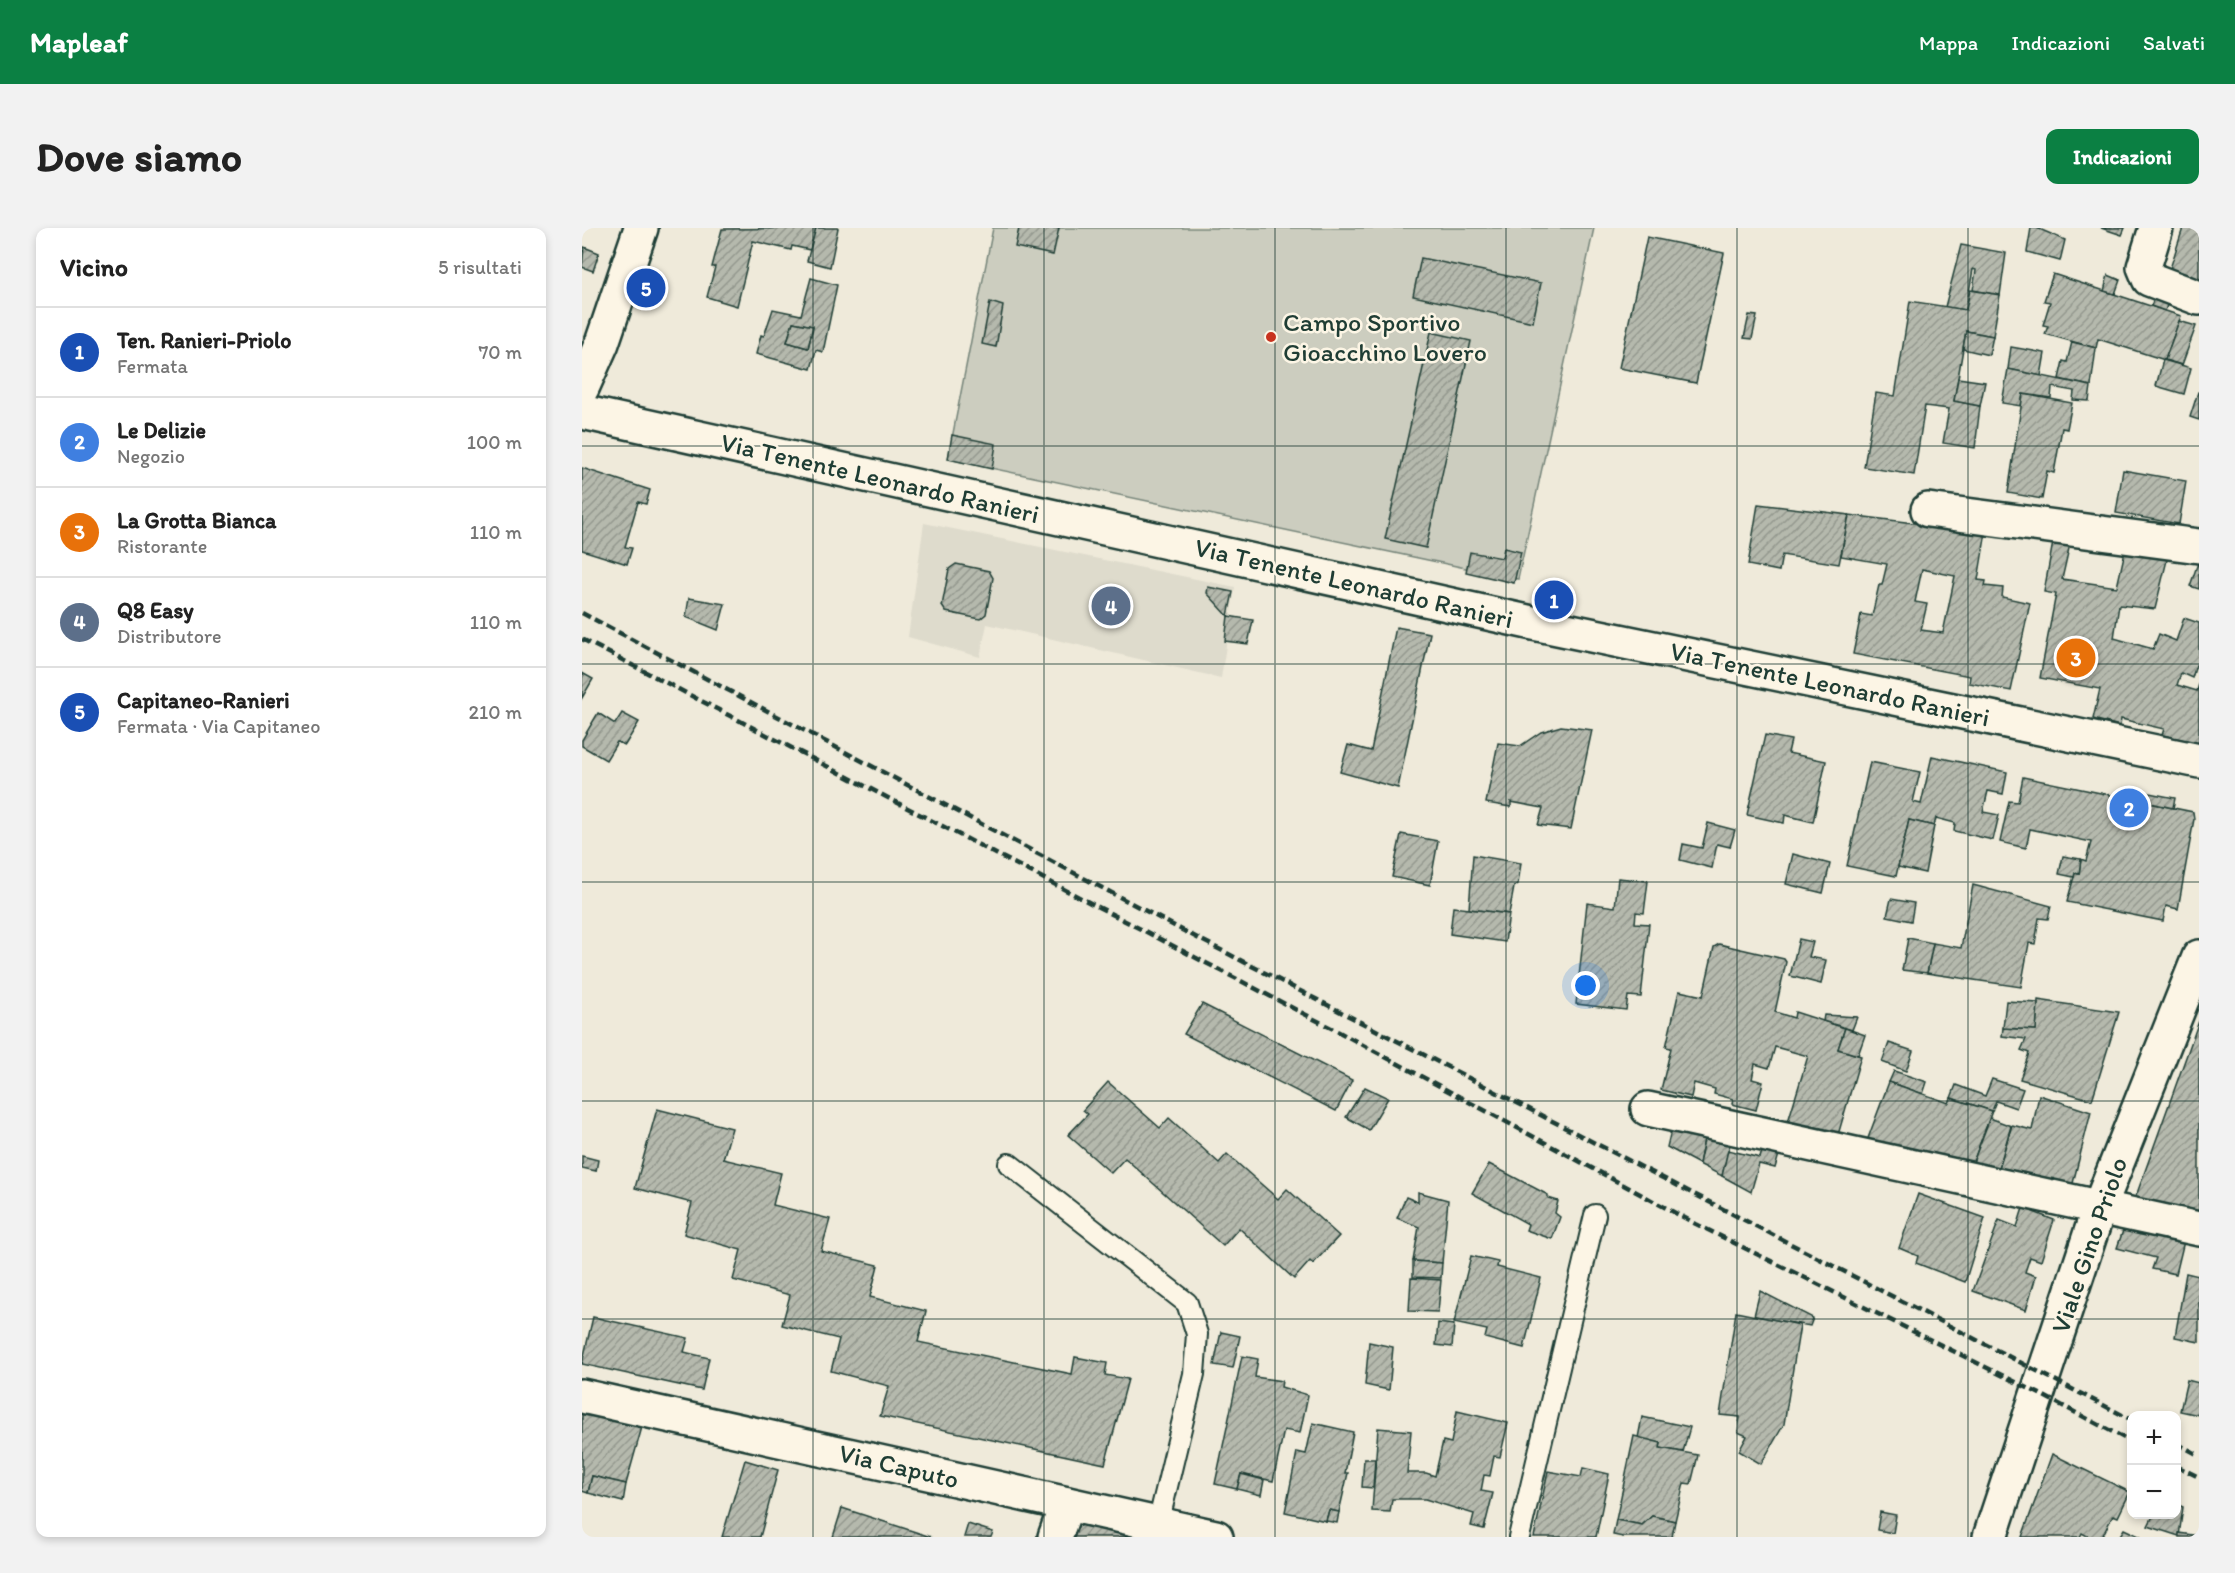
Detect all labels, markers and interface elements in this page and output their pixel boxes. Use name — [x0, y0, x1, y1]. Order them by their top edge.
text: Mapleaf — [30, 25, 128, 59]
text: Mappa — [1919, 30, 1978, 55]
text: Indicazioni — [2011, 30, 2110, 55]
text: Salvati — [2143, 30, 2205, 55]
button: Indicazioni — [2046, 129, 2199, 184]
text: Dove siamo — [36, 131, 242, 182]
text: Vicino — [60, 251, 128, 283]
text: 5 risultati — [438, 255, 522, 279]
pin: 5 — [626, 266, 666, 310]
place label: Campo Sportivo Gioacchino Lovero — [1283, 306, 1487, 368]
text: Ten. Ranieri-Priolo — [117, 327, 291, 354]
marker: Campo Sportivo Gioacchino Lovero — [1264, 330, 1278, 344]
text: 1 — [75, 340, 84, 364]
text: 70 m — [478, 340, 522, 364]
text: Fermata — [117, 354, 188, 378]
text: Le Delizie — [117, 417, 206, 444]
street label: Via Tenente Leonardo Ranieri — [718, 426, 1042, 530]
text: 2 — [74, 430, 85, 454]
text: 100 m — [467, 430, 522, 454]
text: Negozio — [117, 444, 185, 468]
text: La Grotta Bianca — [117, 507, 276, 534]
text: 3 — [74, 520, 85, 544]
text: 110 m — [470, 520, 522, 544]
street label: Via Tenente Leonardo Ranieri — [1192, 531, 1516, 635]
text: Ristorante — [117, 534, 207, 558]
pin: 1 — [1534, 578, 1574, 622]
pin: 4 — [1092, 584, 1130, 628]
text: Q8 Easy — [117, 597, 194, 624]
text: 4 — [73, 610, 86, 634]
text: 110 m — [470, 610, 522, 634]
text: Distributore — [117, 624, 221, 648]
street label: Via Tenente Leonardo Ranieri — [1667, 634, 1993, 734]
pin: 3 — [2056, 636, 2096, 680]
text: Capitaneo-Ranieri — [117, 687, 290, 714]
text: 5 — [74, 700, 85, 724]
text: 210 m — [469, 700, 522, 724]
text: Fermata · Via Capitaneo — [117, 714, 320, 738]
pin: 2 — [2110, 786, 2148, 830]
your location — [1571, 971, 1600, 1000]
street label: Viale Gino Priolo — [2044, 1153, 2134, 1337]
map controls — [2127, 1411, 2181, 1519]
button: + — [2127, 1411, 2181, 1465]
street label: Via Caputo — [836, 1437, 962, 1495]
button: − — [2127, 1465, 2181, 1519]

